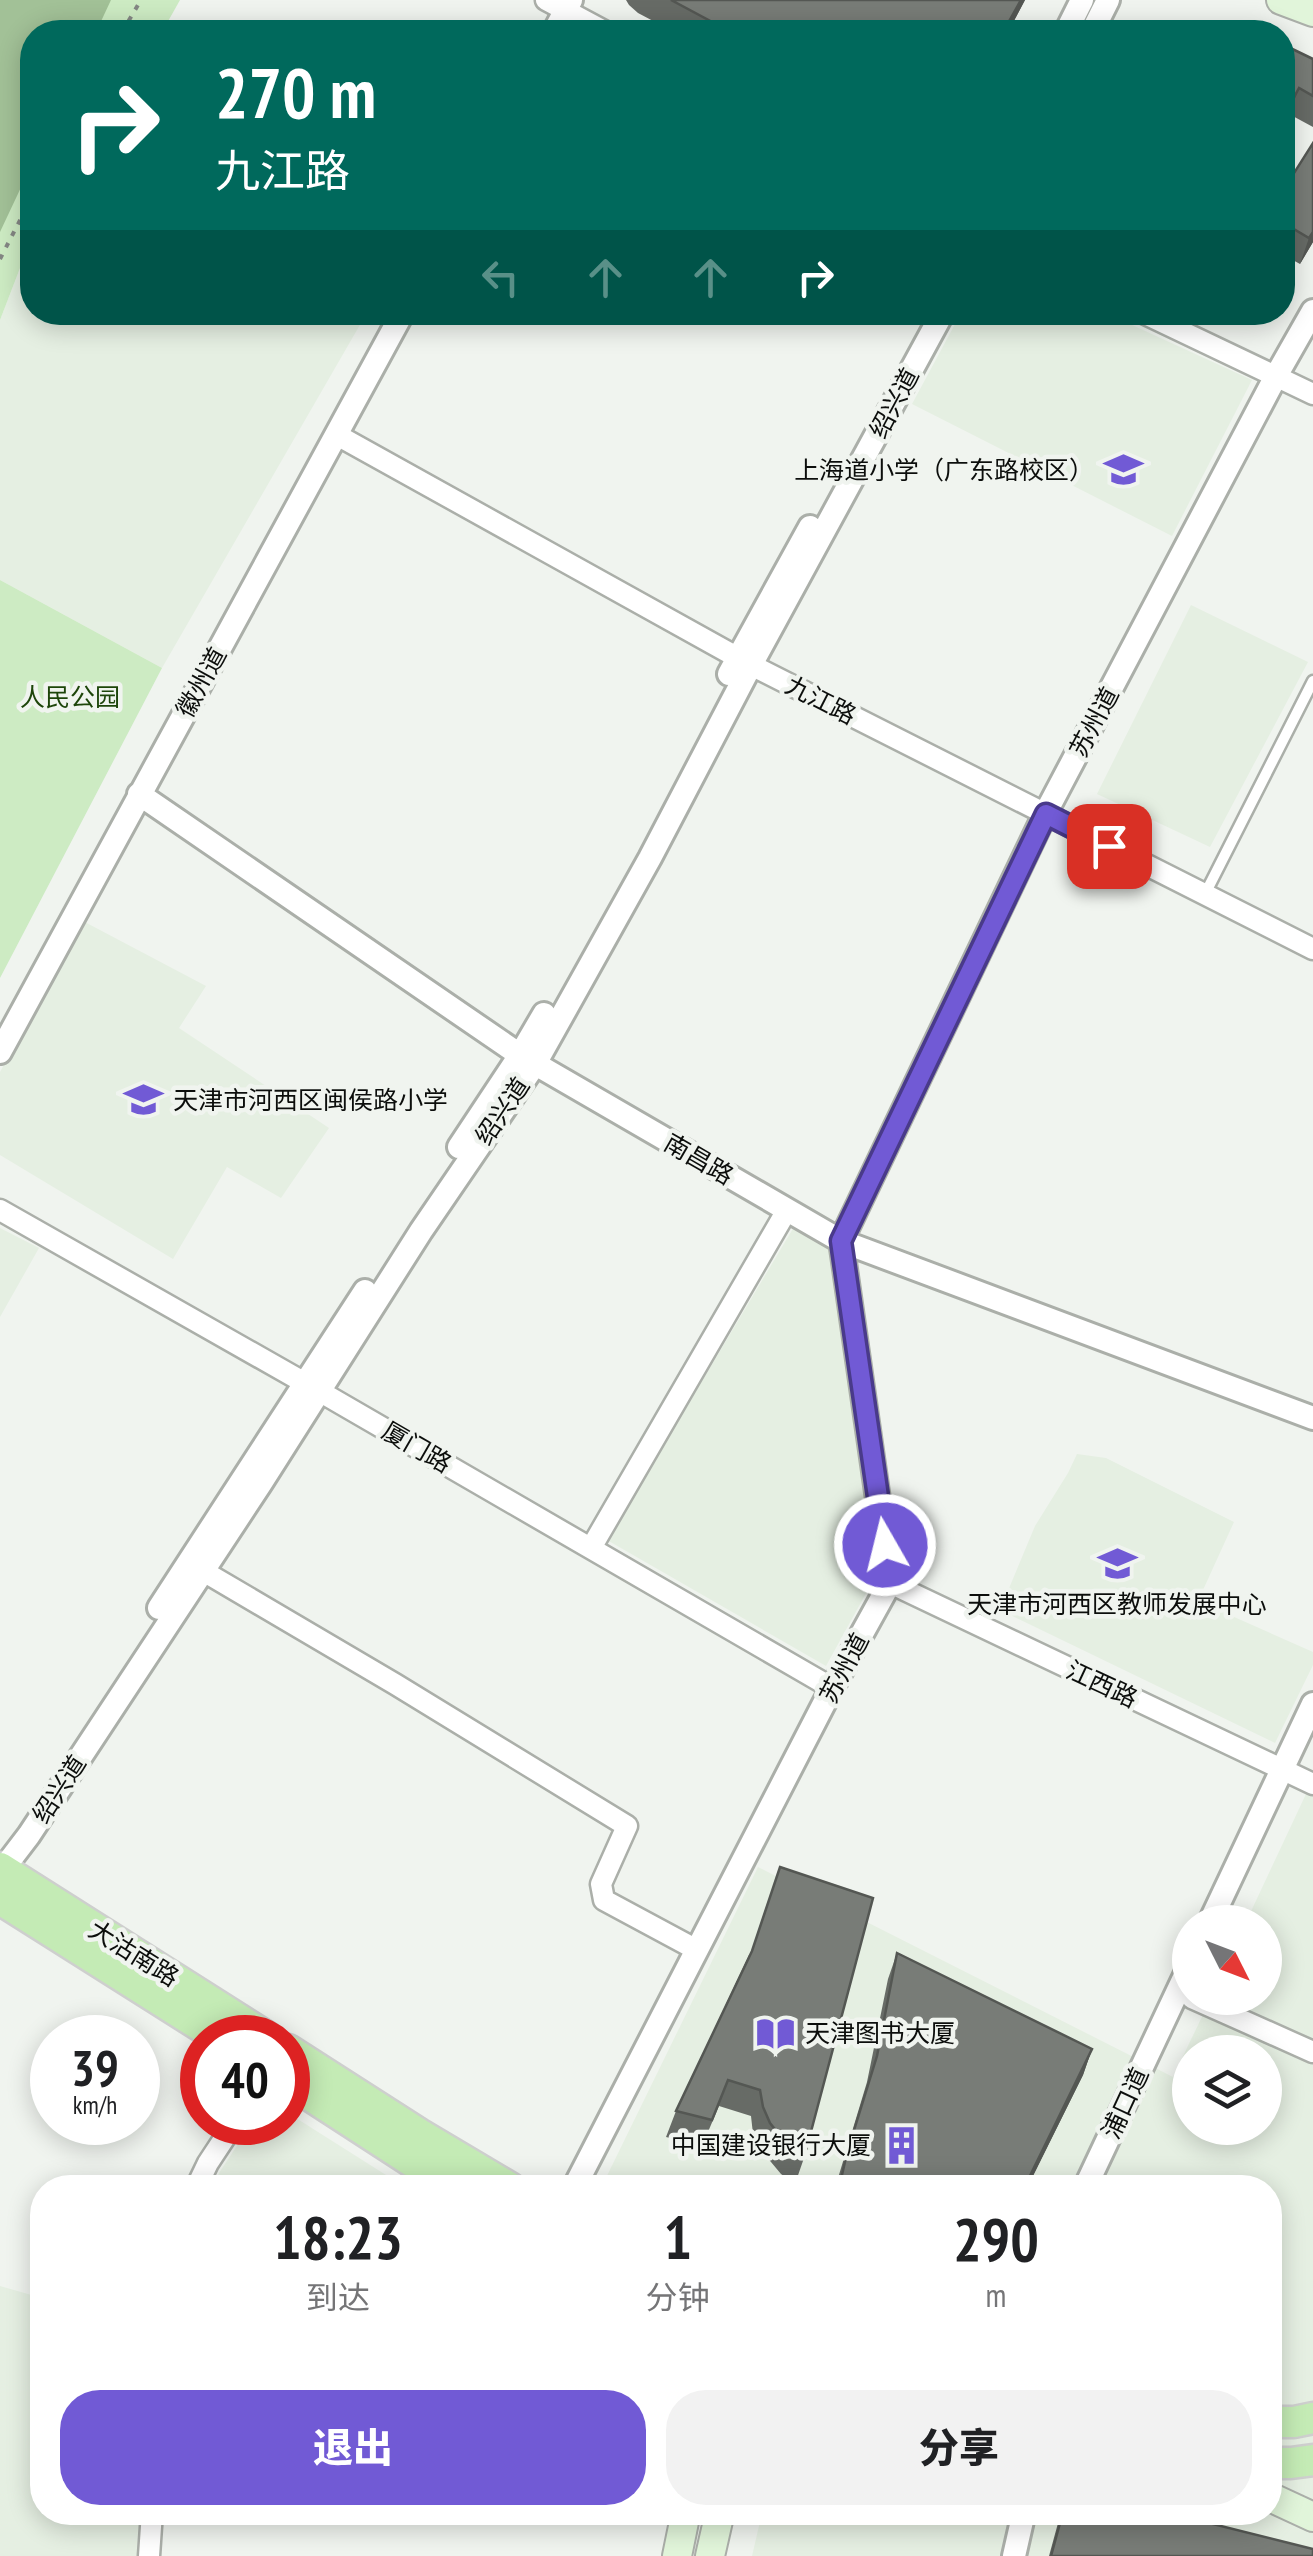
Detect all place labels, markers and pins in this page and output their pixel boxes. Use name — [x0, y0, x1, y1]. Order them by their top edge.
school or university icon: 上海道小学（广东路校区） — [1103, 449, 1145, 491]
place label: 上海道小学（广东路校区） — [794, 454, 1094, 486]
pin — [1067, 804, 1152, 889]
school or university icon: 天津市河西区闽侯路小学 — [122, 1079, 164, 1121]
place label: 天津市河西区闽侯路小学 — [173, 1084, 448, 1116]
school or university icon: 天津市河西区教师发展中心 — [1096, 1542, 1138, 1584]
place label: 天津市河西区教师发展中心 — [967, 1588, 1267, 1620]
library icon: 天津图书大厦 — [754, 2012, 796, 2054]
place label: 天津图书大厦 — [805, 2017, 955, 2049]
building icon: 中国建设银行大厦 — [880, 2124, 922, 2166]
place label: 中国建设银行大厦 — [671, 2129, 871, 2161]

